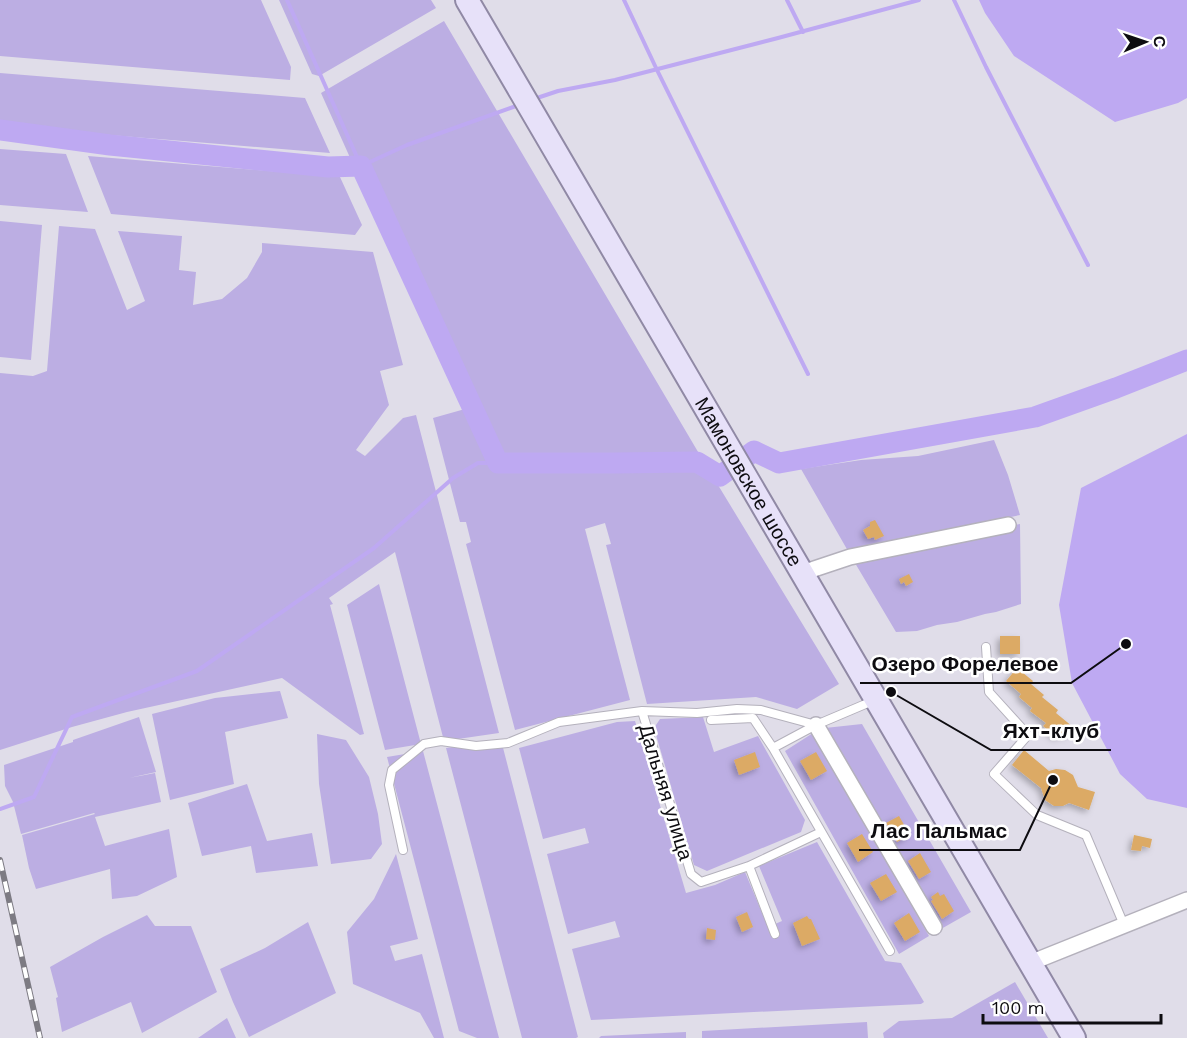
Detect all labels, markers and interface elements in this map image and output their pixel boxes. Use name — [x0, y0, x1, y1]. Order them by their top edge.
north arrow — [1115, 12, 1175, 72]
text: С — [1150, 35, 1169, 48]
street label: Мамоновское шоссе — [690, 393, 807, 571]
callout: Озеро Форелевое — [860, 644, 1071, 683]
text: Озеро Форелевое — [872, 651, 1058, 676]
callout: Яхт-клуб — [991, 711, 1111, 750]
text: Яхт-клуб — [1003, 718, 1099, 743]
street label: Дальняя улица — [634, 721, 698, 864]
callout: Лас Пальмас — [859, 811, 1020, 850]
text: Лас Пальмас — [871, 818, 1007, 843]
scale bar — [983, 987, 1162, 1025]
text: 100 m — [992, 997, 1045, 1018]

